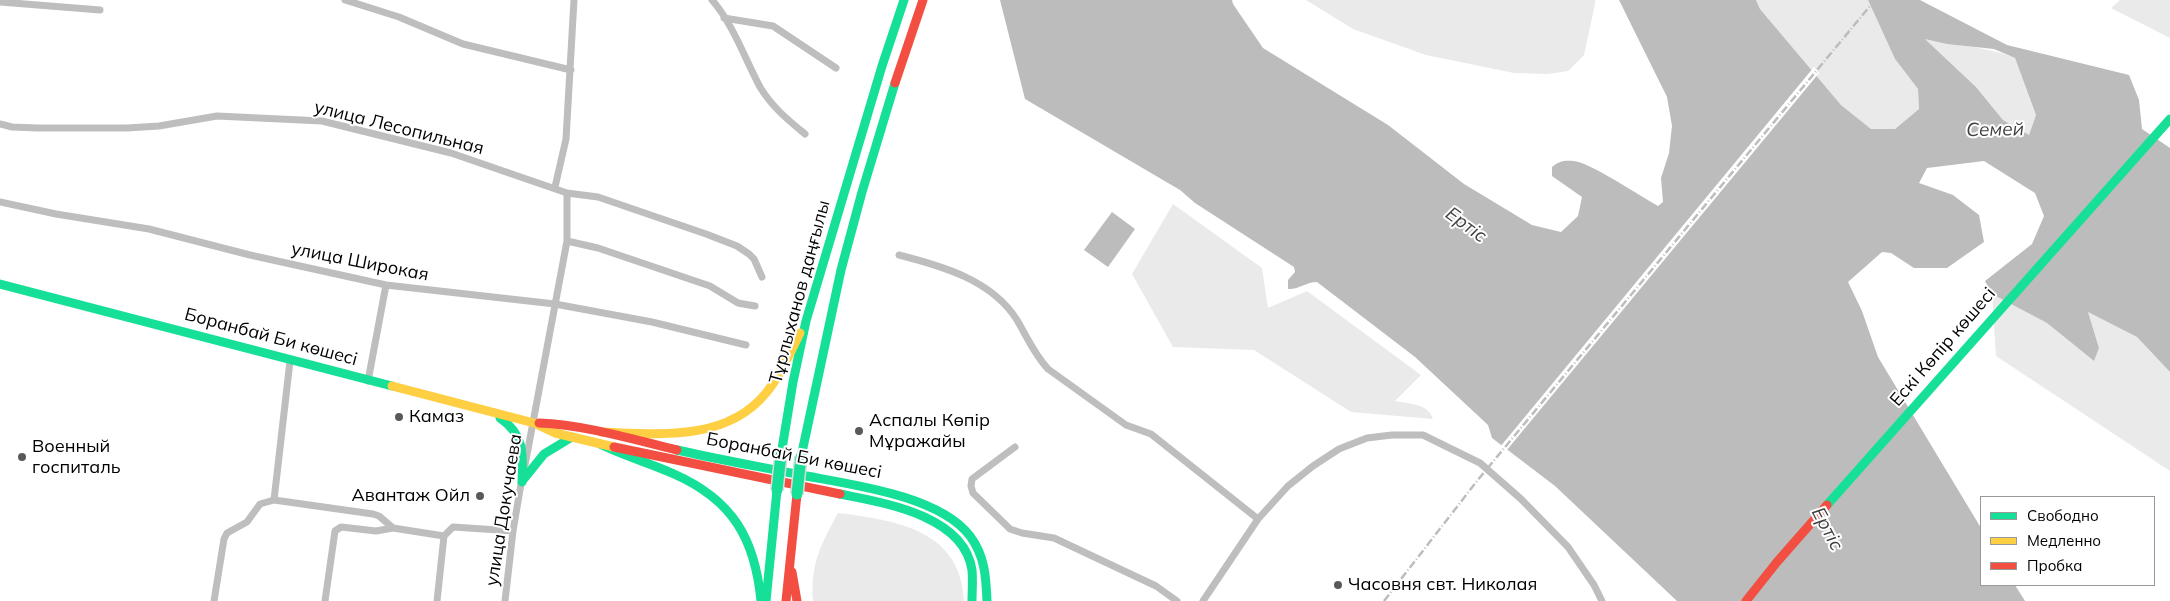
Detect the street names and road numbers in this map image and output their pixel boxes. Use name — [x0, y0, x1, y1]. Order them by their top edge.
street label: улица Лесопильная — [312, 96, 486, 160]
street label: Тұрлыханов даңғылы — [765, 198, 835, 386]
street label: улица Широкая — [290, 238, 430, 286]
street label: Ескі Көпір көшесі — [1886, 283, 2000, 411]
street label: Боранбай Би көшесі — [182, 304, 360, 370]
street label: Боранбай Би көшесі — [704, 428, 884, 484]
street label: улица Докучаева — [481, 432, 527, 588]

